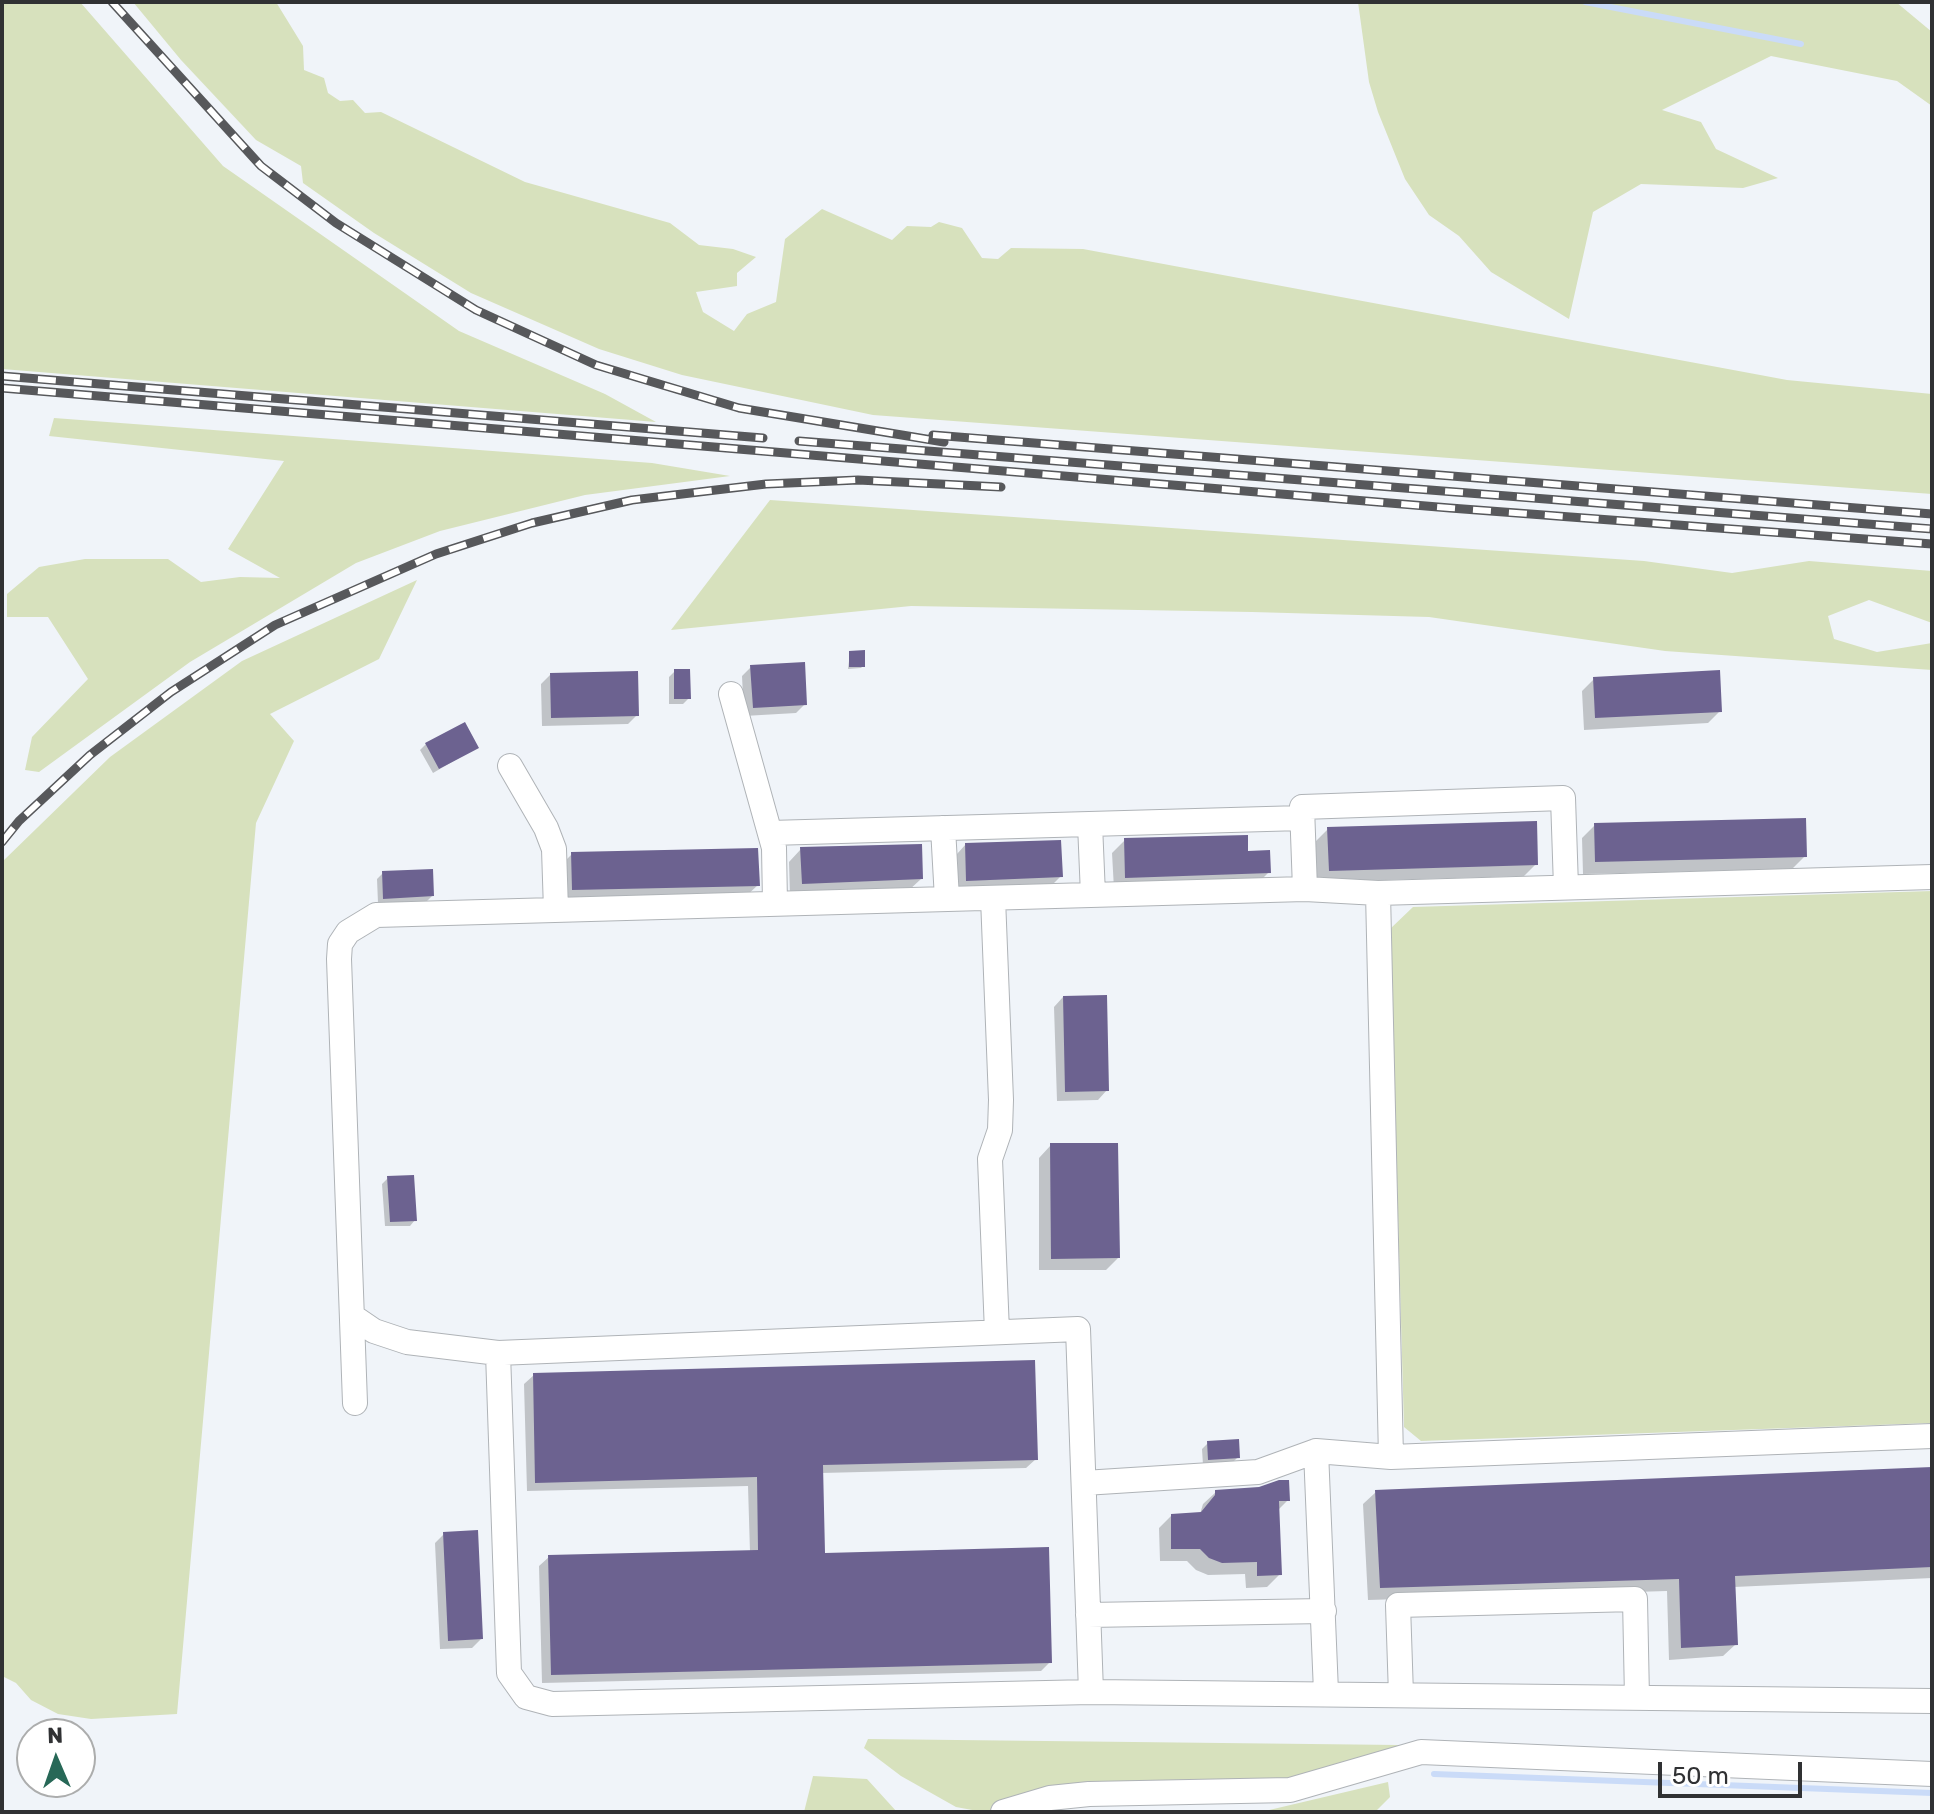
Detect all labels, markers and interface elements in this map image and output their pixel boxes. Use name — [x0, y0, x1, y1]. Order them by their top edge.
north arrow — [16, 1718, 96, 1798]
text: N — [47, 1722, 64, 1749]
scale bar — [1662, 1746, 1806, 1796]
text: 50 m — [1672, 1762, 1729, 1790]

